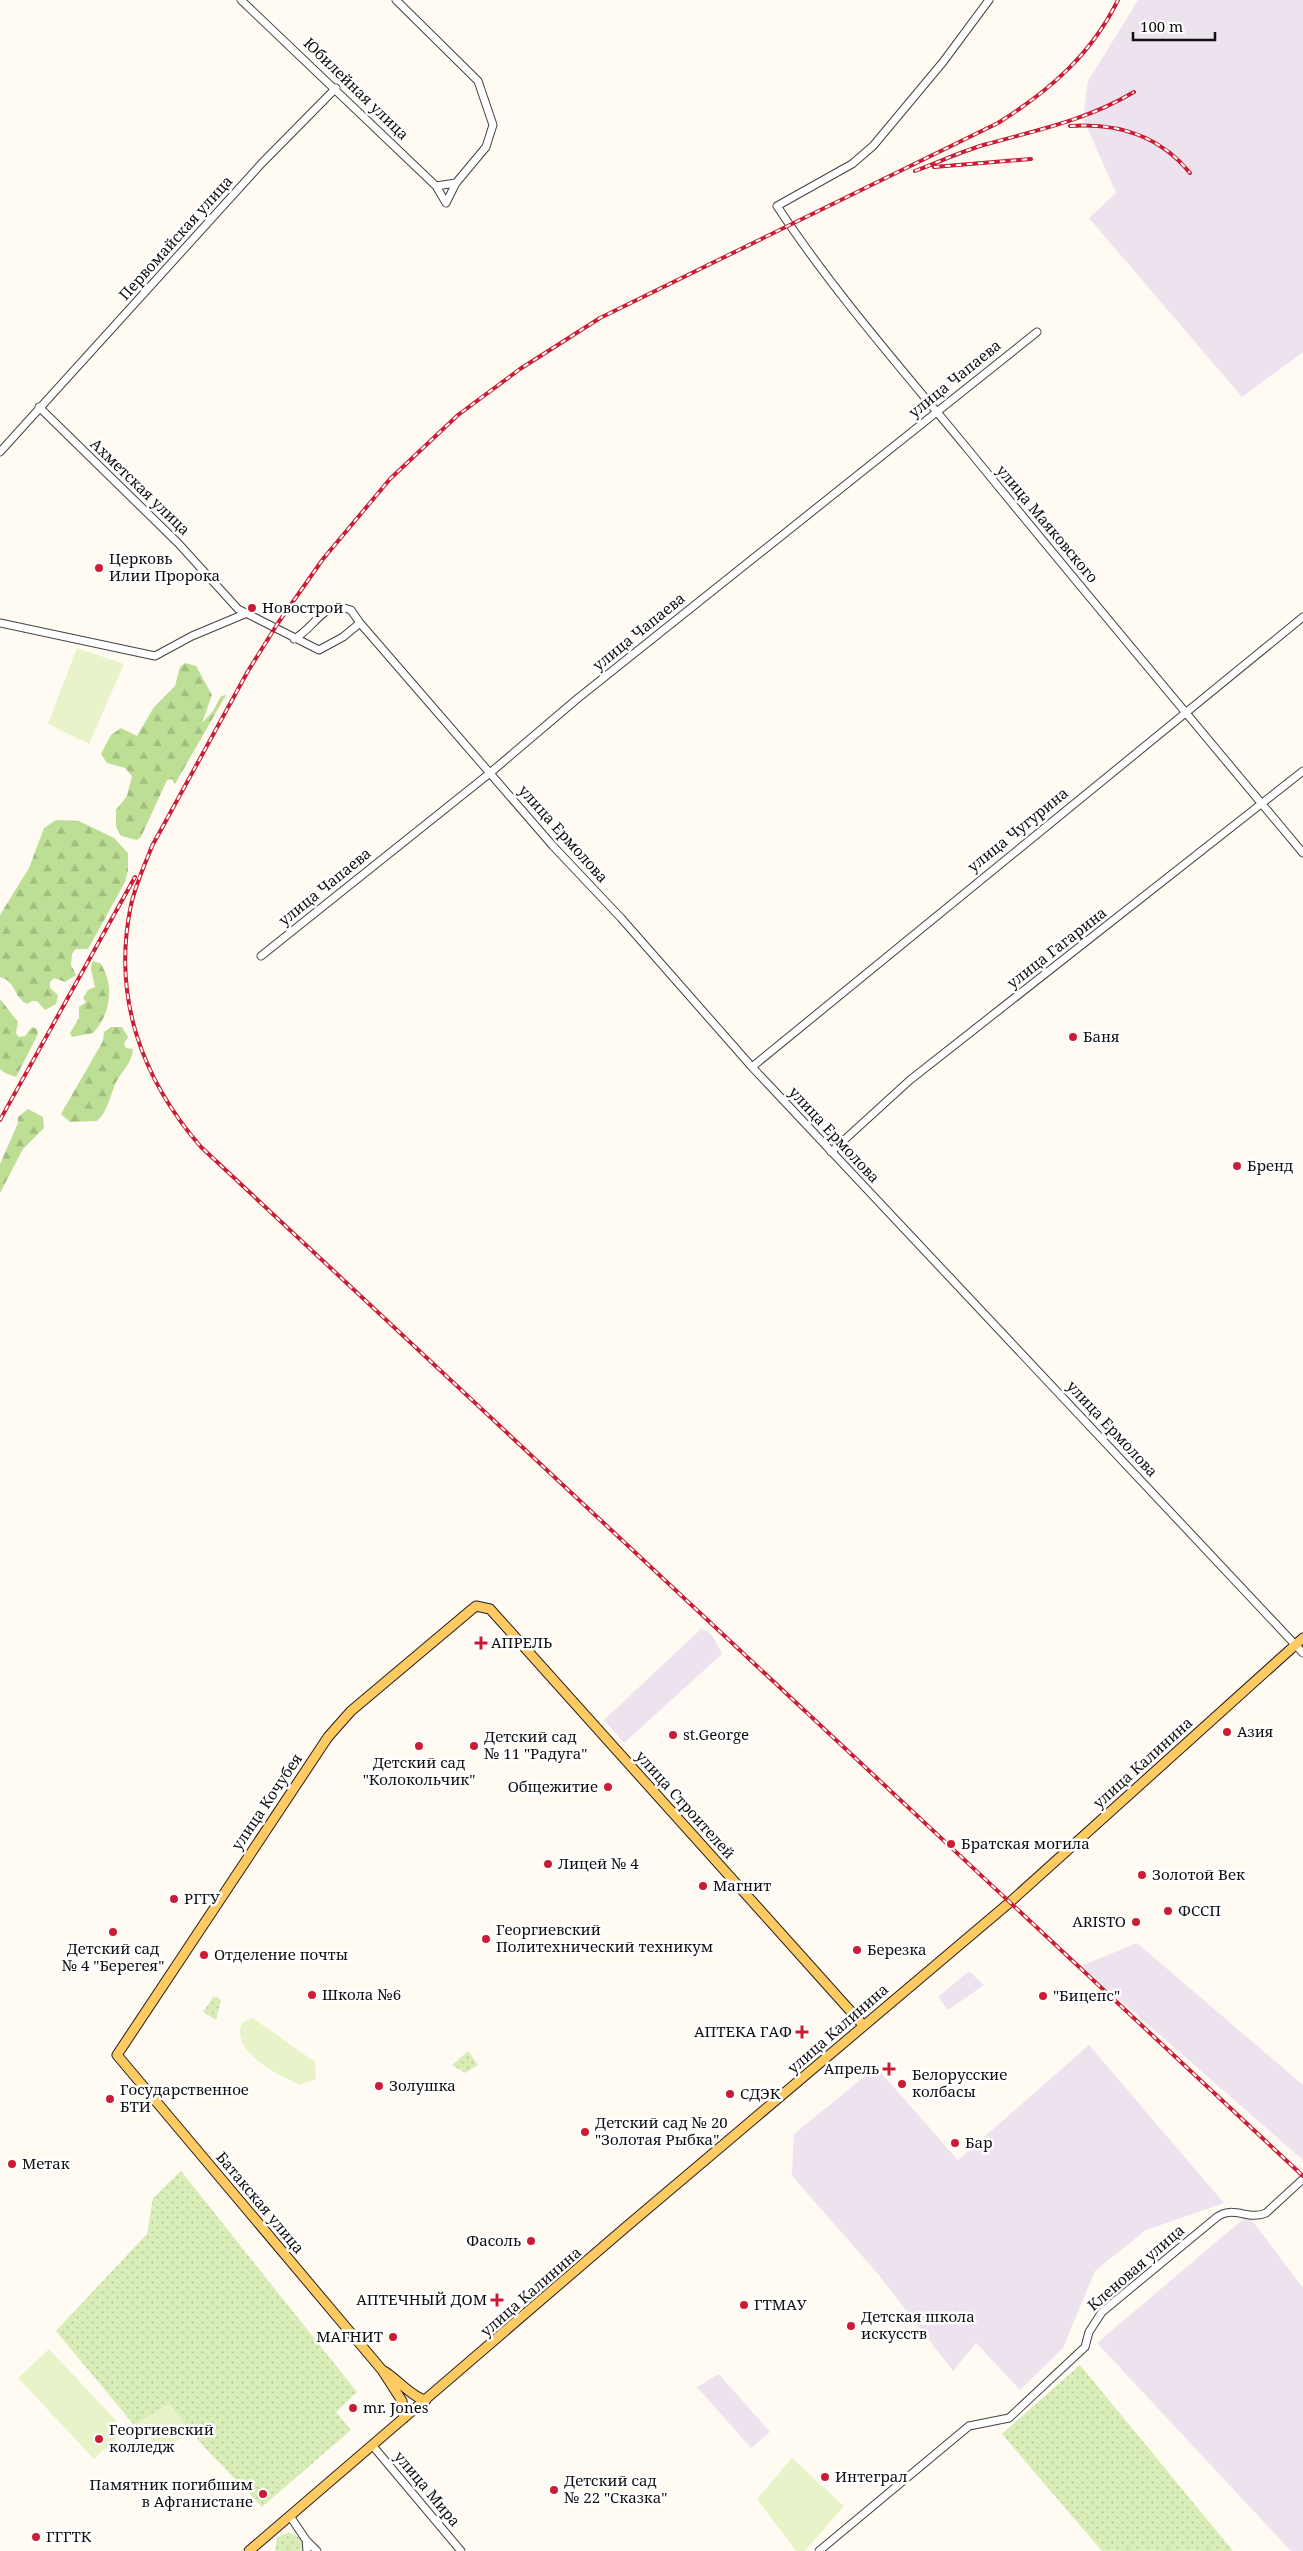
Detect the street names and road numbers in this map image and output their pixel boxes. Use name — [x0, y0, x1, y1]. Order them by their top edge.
street label: Юбилейная улица — [300, 33, 414, 144]
street label: Первомайская улица — [114, 171, 237, 304]
street label: улица Чапаева — [904, 335, 1005, 422]
street label: Ахметская улица — [87, 434, 195, 539]
street label: улица Маяковского — [992, 460, 1103, 587]
street label: улица Чапаева — [588, 588, 689, 675]
street label: улица Ермолова — [515, 780, 613, 886]
street label: улица Чугурина — [963, 782, 1072, 876]
street label: улица Чапаева — [274, 843, 375, 930]
street label: улица Гагарина — [1002, 902, 1110, 992]
street label: улица Ермолова — [785, 1082, 885, 1187]
street label: улица Ермолова — [1063, 1376, 1163, 1481]
street label: улица Калинина — [1088, 1712, 1196, 1812]
street label: улица Строителей — [632, 1746, 740, 1863]
street label: улица Кочубея — [226, 1749, 306, 1854]
street label: улица Калинина — [783, 1979, 892, 2078]
street label: Батакская улица — [212, 2147, 309, 2257]
street label: Кленовая улица — [1083, 2220, 1188, 2315]
street label: улица Калинина — [476, 2242, 585, 2341]
street label: улица Мира — [390, 2446, 465, 2530]

